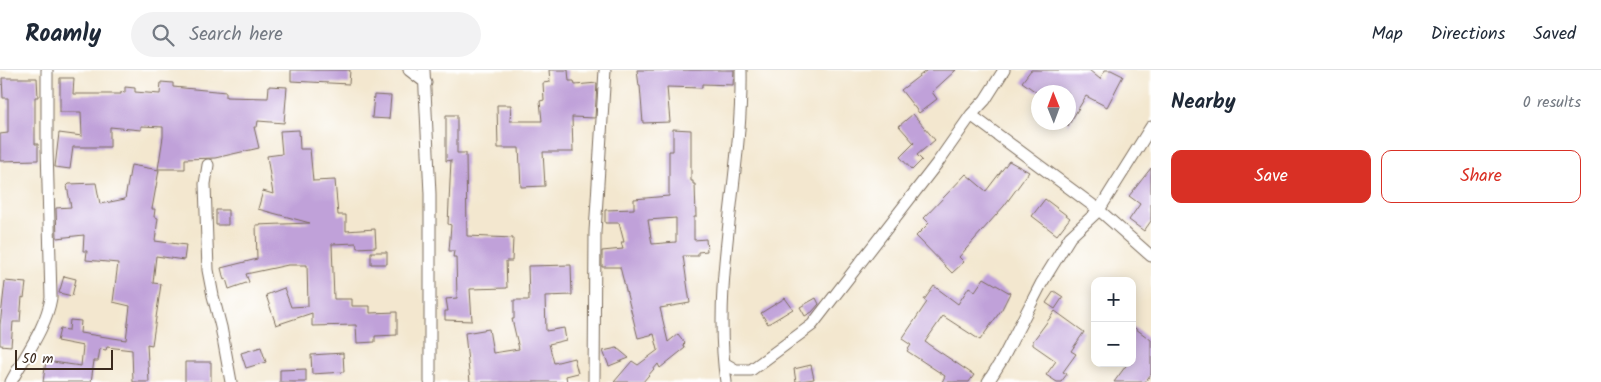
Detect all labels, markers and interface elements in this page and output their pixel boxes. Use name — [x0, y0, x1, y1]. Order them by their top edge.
search box — [131, 12, 481, 57]
text: Roamly — [25, 15, 101, 54]
text: Search here — [189, 20, 283, 50]
text: Map — [1371, 20, 1403, 49]
text: Directions — [1431, 20, 1505, 49]
text: Saved — [1533, 20, 1576, 49]
icon: search — [149, 21, 177, 49]
north arrow — [1031, 85, 1076, 130]
text: Nearby — [1171, 86, 1236, 119]
text: 0 results — [1523, 90, 1581, 115]
button: Save — [1171, 150, 1371, 203]
button: Share — [1381, 150, 1581, 203]
map controls — [1091, 277, 1136, 367]
button: + — [1091, 277, 1136, 322]
button: − — [1091, 322, 1136, 367]
scale bar — [15, 347, 112, 370]
text: 50 m — [22, 348, 53, 370]

